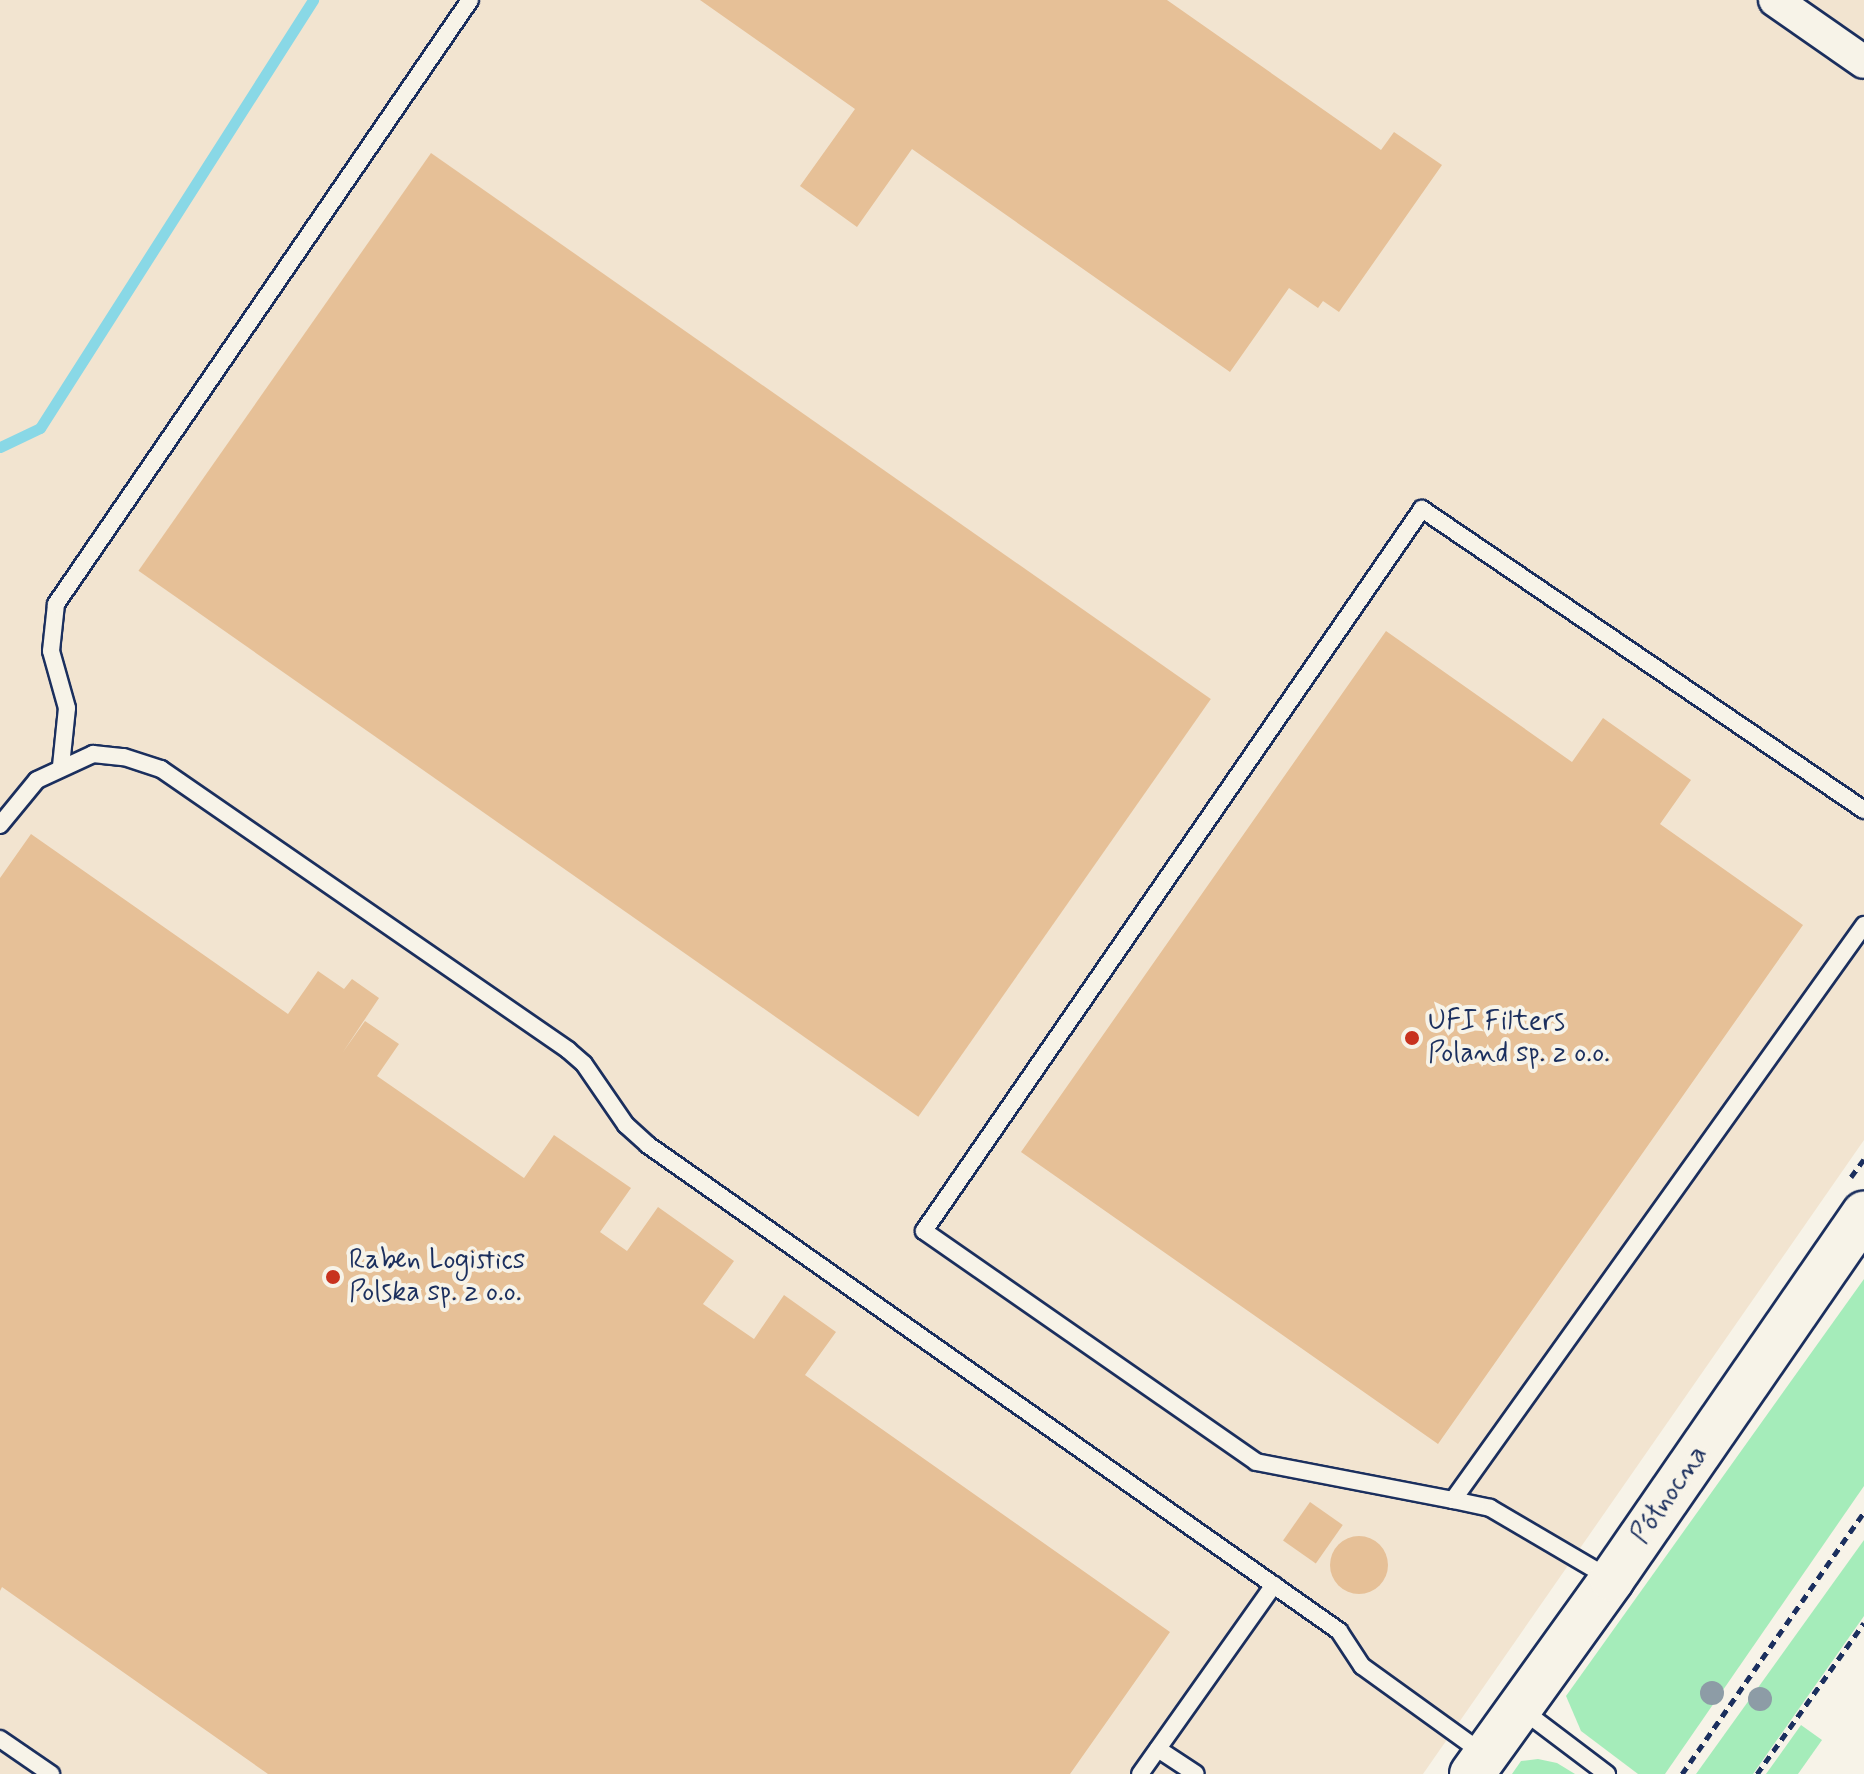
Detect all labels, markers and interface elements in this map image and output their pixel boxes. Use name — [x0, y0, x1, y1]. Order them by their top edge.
place label: UFI Filters Poland sp. z o.o. — [1428, 1005, 1611, 1071]
marker: UFI Filters Poland sp. z o.o. — [1403, 1029, 1421, 1047]
place label: Raben Logistics Polska sp. z o.o. — [349, 1244, 527, 1310]
marker: Raben Logistics Polska sp. z o.o. — [324, 1268, 342, 1286]
street label: Północna — [1624, 1439, 1716, 1551]

